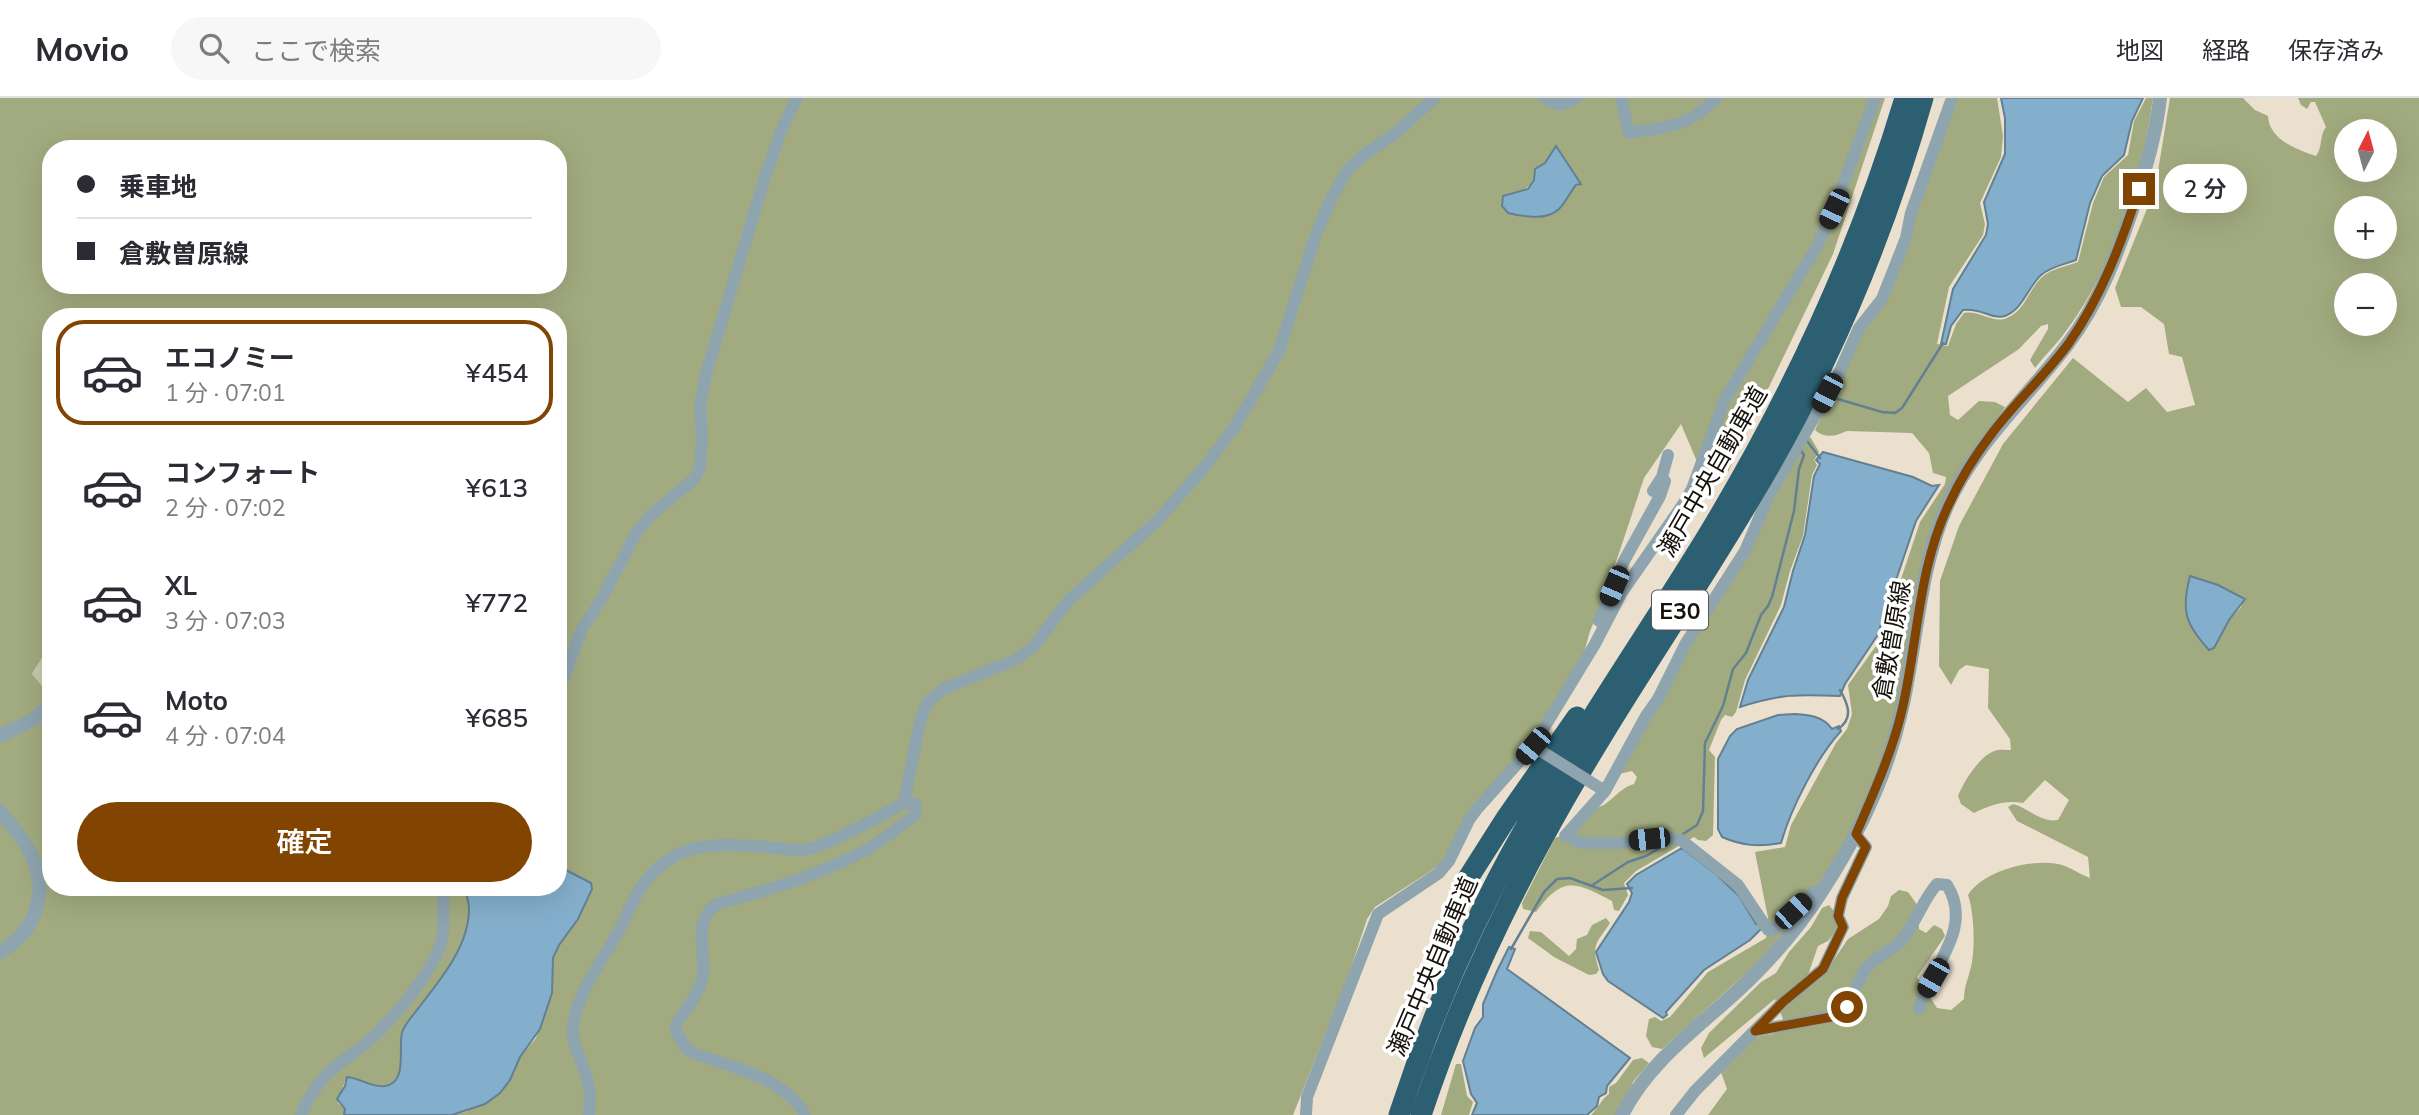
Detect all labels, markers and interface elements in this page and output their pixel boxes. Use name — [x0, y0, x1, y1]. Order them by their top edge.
search box — [171, 17, 661, 80]
text: Movio — [35, 28, 129, 69]
icon: search — [195, 29, 233, 67]
text: ここで検索 — [251, 34, 381, 67]
text: 地図 — [2116, 35, 2164, 65]
text: 経路 — [2202, 35, 2250, 65]
text: 保存済み — [2288, 35, 2384, 65]
north arrow — [2334, 119, 2398, 182]
map controls — [2334, 119, 2397, 336]
callout: 2 分 — [2164, 164, 2248, 214]
text: 乗車地 — [119, 170, 197, 203]
route end — [2123, 173, 2155, 205]
text: 2 分 — [2184, 174, 2226, 203]
car — [1816, 186, 1853, 232]
button: + — [2334, 196, 2397, 259]
text: 倉敷曽原線 — [119, 237, 249, 270]
button: − — [2334, 273, 2397, 336]
icon: car — [81, 341, 144, 404]
text: エコノミー — [165, 341, 295, 374]
text: ¥454 — [466, 356, 528, 389]
car — [1808, 370, 1847, 416]
text: 1 分 · 07:01 — [165, 378, 286, 407]
street label: 瀬戸中央自動車道 — [1651, 380, 1773, 562]
icon: car — [81, 456, 144, 519]
text: コンフォート — [165, 456, 320, 489]
text: ¥613 — [466, 471, 528, 504]
text: 2 分 · 07:02 — [165, 493, 286, 522]
car — [1597, 563, 1632, 609]
text: XL — [165, 569, 197, 602]
icon: car — [81, 571, 144, 634]
street label: 倉敷曽原線 — [1866, 578, 1916, 702]
text: ¥772 — [466, 586, 528, 619]
road number: E30 — [1652, 590, 1708, 630]
text: 3 分 · 07:03 — [165, 606, 286, 635]
text: Moto — [165, 684, 228, 717]
icon: car — [81, 686, 144, 749]
text: ¥685 — [466, 701, 528, 734]
text: 4 分 · 07:04 — [165, 721, 286, 750]
car — [1512, 723, 1555, 769]
button: 確定 — [77, 802, 532, 882]
car — [1628, 826, 1671, 852]
street label: 瀬戸中央自動車道 — [1381, 872, 1483, 1060]
car — [1771, 889, 1816, 933]
car — [1914, 955, 1953, 1001]
route start — [1831, 991, 1863, 1023]

